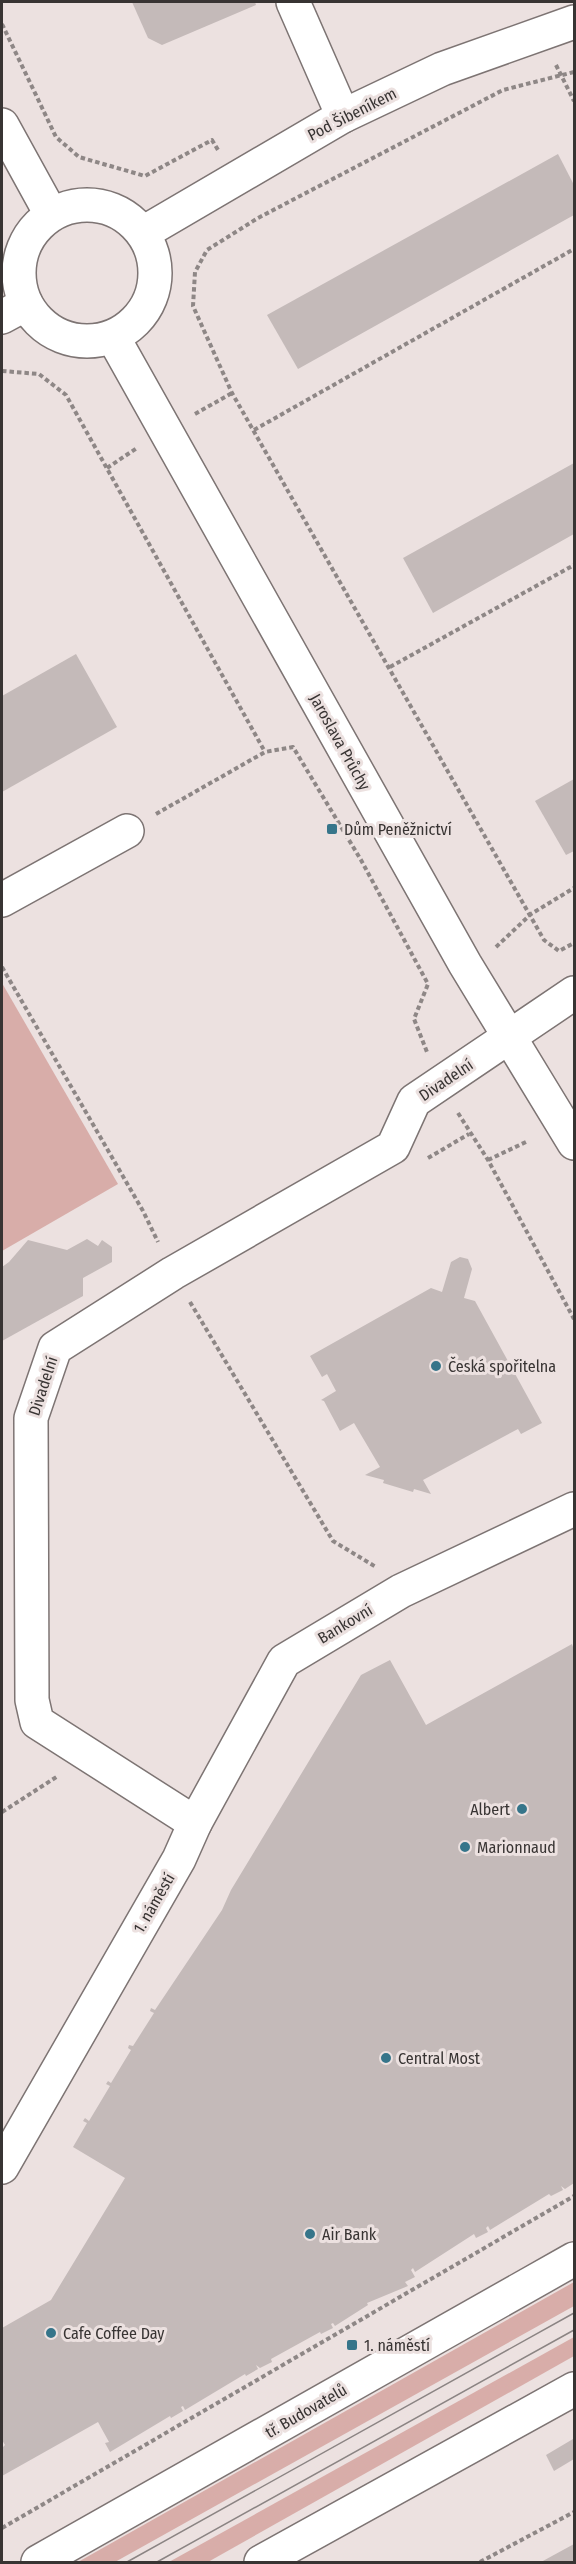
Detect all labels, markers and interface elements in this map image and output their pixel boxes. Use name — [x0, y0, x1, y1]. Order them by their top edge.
street label: Pod Šibeníkem — [304, 83, 400, 145]
street label: Jaroslava Průchy — [306, 691, 375, 794]
place label: Dům Peněžnictví — [344, 820, 452, 839]
marker: Dům Peněžnictví — [325, 822, 339, 836]
street label: Divadelní — [415, 1055, 477, 1105]
street label: Divadelní — [25, 1354, 61, 1418]
place label: Česká spořitelna — [448, 1356, 556, 1376]
marker: Česká spořitelna — [429, 1359, 443, 1373]
street label: Bankovní — [314, 1600, 376, 1648]
place label: Albert — [470, 1800, 511, 1819]
marker: Albert — [515, 1802, 529, 1816]
place label: Marionnaud — [477, 1838, 556, 1857]
marker: Marionnaud — [458, 1840, 472, 1854]
street label: 1. náměstí — [129, 1870, 179, 1936]
place label: Central Most — [398, 2049, 481, 2068]
marker: Central Most — [379, 2051, 393, 2065]
place label: Air Bank — [322, 2225, 377, 2244]
marker: Air Bank — [303, 2227, 317, 2241]
place label: Cafe Coffee Day — [63, 2324, 165, 2343]
marker: Cafe Coffee Day — [44, 2326, 58, 2340]
place label: 1. náměstí — [364, 2336, 430, 2355]
marker: 1. náměstí — [345, 2338, 359, 2352]
street label: tř. Budovatelů — [262, 2380, 350, 2442]

